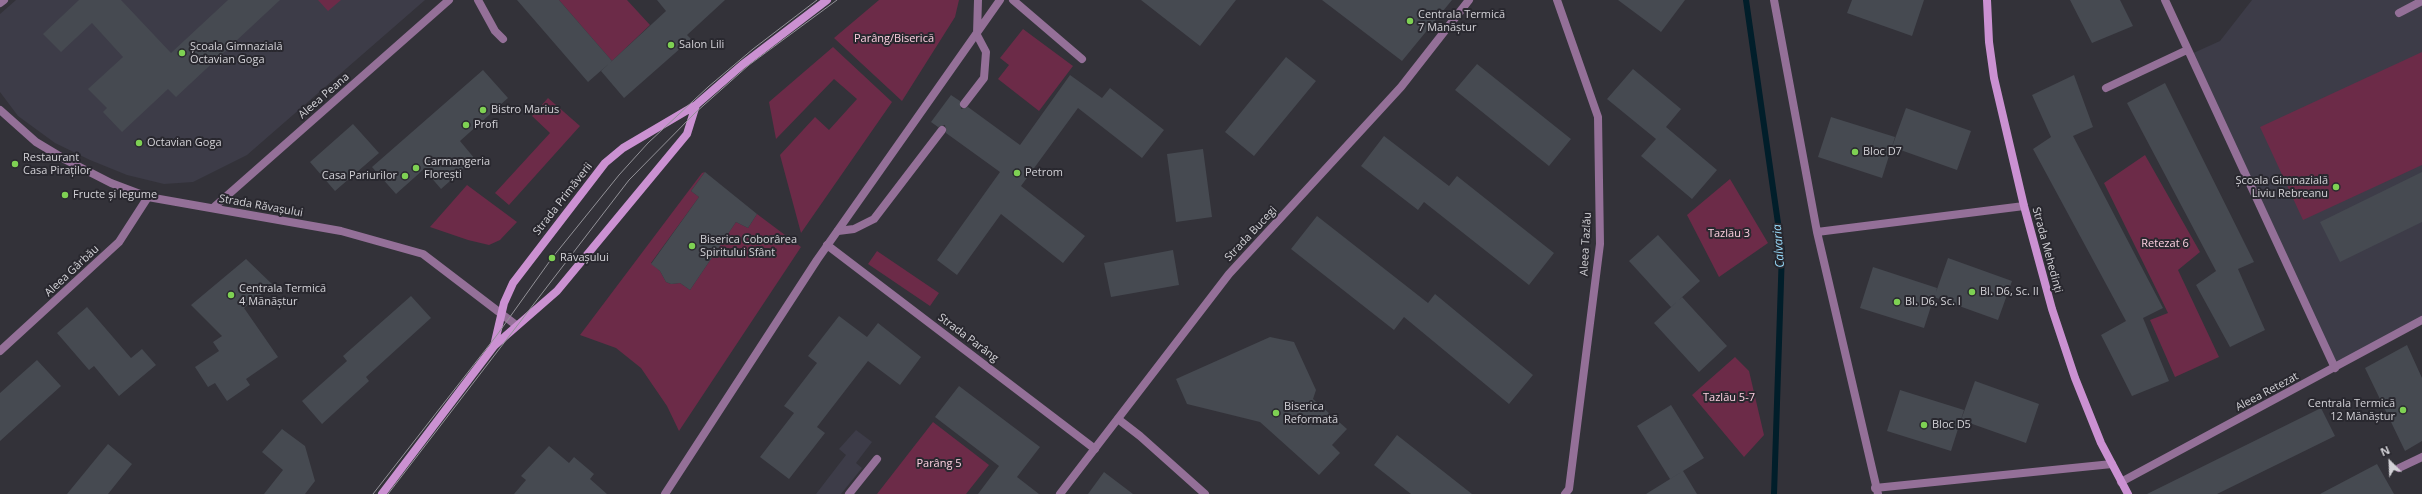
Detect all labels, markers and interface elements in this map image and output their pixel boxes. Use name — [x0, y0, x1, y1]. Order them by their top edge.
place label: Centrala Termică 7 Mănăștur — [1418, 8, 1505, 34]
marker: Centrala Termică 7 Mănăștur — [1405, 16, 1415, 26]
park label: Parâng/Biserică — [854, 32, 934, 46]
place label: Salon Lili — [679, 38, 724, 52]
place label: Școala Gimnazială Octavian Goga — [190, 40, 283, 66]
marker: Salon Lili — [666, 40, 676, 50]
marker: Școala Gimnazială Octavian Goga — [177, 48, 187, 58]
street label: Aleea Peana — [296, 70, 352, 122]
place label: Bistro Marius — [491, 103, 559, 117]
marker: Bistro Marius — [478, 105, 488, 115]
place label: Profi — [474, 118, 498, 132]
marker: Profi — [461, 120, 471, 130]
place label: Octavian Goga — [147, 136, 222, 150]
marker: Octavian Goga — [134, 138, 144, 148]
place label: Bloc D7 — [1863, 145, 1902, 159]
marker: Bloc D7 — [1850, 147, 1860, 157]
place label: Restaurant Casa Piraților — [23, 151, 91, 177]
place label: Carmangeria Florești — [424, 155, 490, 181]
marker: Restaurant Casa Piraților — [10, 159, 20, 169]
street label: Strada Primăverii — [531, 160, 595, 238]
marker: Carmangeria Florești — [411, 163, 421, 173]
place label: Petrom — [1025, 166, 1063, 180]
marker: Petrom — [1012, 168, 1022, 178]
place label: Casa Pariurilor — [322, 169, 397, 183]
marker: Casa Pariurilor — [400, 171, 410, 181]
place label: Școala Gimnazială Liviu Rebreanu — [2235, 174, 2328, 200]
marker: Școala Gimnazială Liviu Rebreanu — [2331, 182, 2341, 192]
place label: Fructe și legume — [73, 188, 157, 202]
marker: Fructe și legume — [60, 190, 70, 200]
street label: Strada Răvașului — [218, 192, 304, 220]
street label: Strada Bucegi — [1222, 204, 1280, 264]
street label: Strada Mehedinți — [2029, 206, 2065, 294]
street label: Aleea Tazlău — [1578, 212, 1594, 276]
water label: Calvaria — [1770, 224, 1788, 268]
park label: Tazlău 3 — [1708, 227, 1750, 241]
place label: Biserica Coborârea Spiritului Sfânt — [700, 233, 797, 259]
park label: Retezat 6 — [2141, 237, 2189, 251]
marker: Biserica Coborârea Spiritului Sfânt — [687, 241, 697, 251]
street label: Aleea Gârbău — [42, 243, 102, 299]
place label: Răvașului — [560, 251, 609, 265]
marker: Răvașului — [547, 253, 557, 263]
place label: Centrala Termică 4 Mănăștur — [239, 282, 326, 308]
place label: Bl. D6, Sc. II — [1980, 285, 2039, 299]
marker: Bl. D6, Sc. II — [1967, 287, 1977, 297]
marker: Centrala Termică 4 Mănăștur — [226, 290, 236, 300]
place label: Bl. D6, Sc. I — [1905, 295, 1961, 309]
marker: Bl. D6, Sc. I — [1892, 297, 1902, 307]
street label: Strada Parâng — [935, 311, 1001, 365]
street label: Aleea Retezat — [2233, 370, 2301, 414]
park label: Tazlău 5-7 — [1703, 391, 1755, 405]
place label: Centrala Termică 12 Mănăștur — [2308, 397, 2395, 423]
place label: Biserica Reformată — [1284, 400, 1338, 426]
marker: Centrala Termică 12 Mănăștur — [2398, 405, 2408, 415]
marker: Biserica Reformată — [1271, 408, 1281, 418]
place label: Bloc D5 — [1932, 418, 1971, 432]
marker: Bloc D5 — [1919, 420, 1929, 430]
north arrow — [2370, 442, 2410, 482]
text: N — [2378, 442, 2392, 459]
park label: Parâng 5 — [916, 457, 962, 471]

